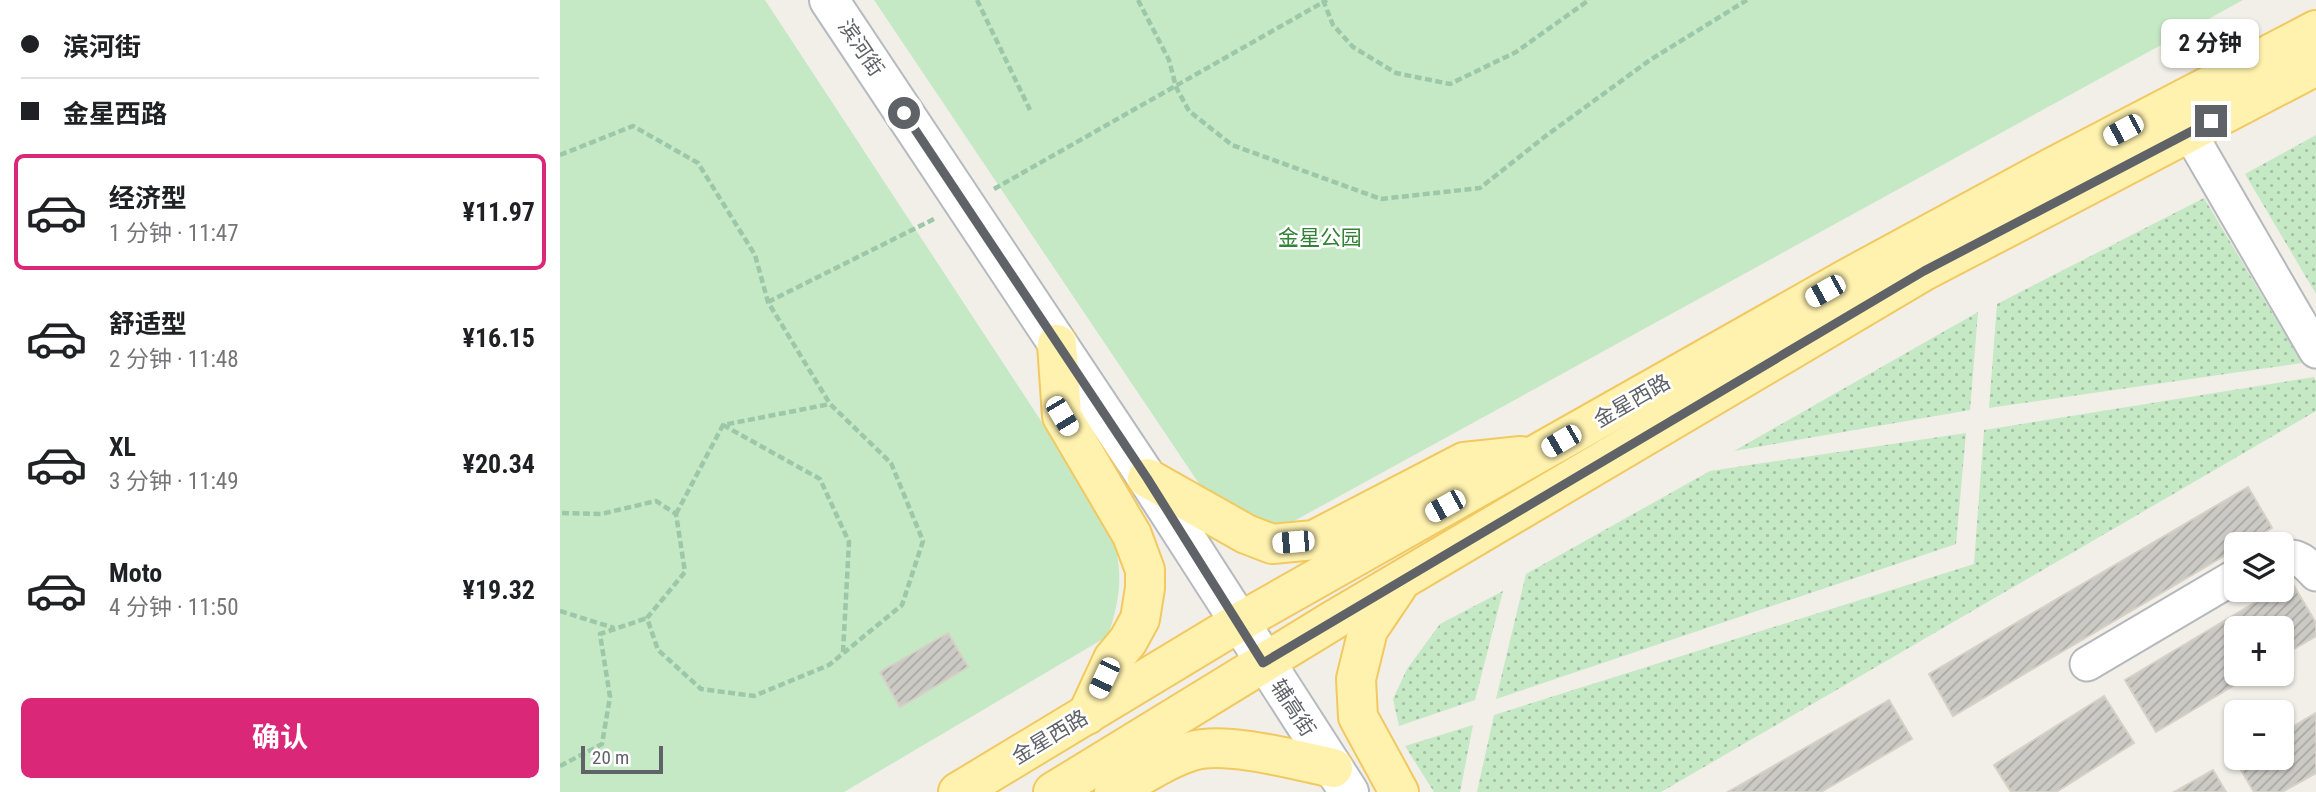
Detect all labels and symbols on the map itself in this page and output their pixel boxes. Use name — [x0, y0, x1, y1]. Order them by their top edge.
street label: 滨河街 — [833, 15, 889, 81]
callout: 2 分钟 — [2162, 19, 2260, 68]
route start — [888, 97, 920, 129]
route end — [2195, 105, 2227, 137]
car — [2100, 111, 2147, 149]
park label: 金星公园 — [1278, 226, 1362, 250]
car — [1802, 272, 1849, 310]
street label: 金星西路 — [1590, 370, 1674, 432]
car — [1043, 393, 1082, 439]
car — [1538, 421, 1585, 461]
car — [1422, 487, 1469, 525]
car — [1272, 530, 1315, 554]
car — [1086, 655, 1123, 701]
street label: 辅高街 — [1266, 675, 1320, 741]
street label: 金星西路 — [1008, 705, 1092, 769]
scale bar — [581, 743, 663, 775]

